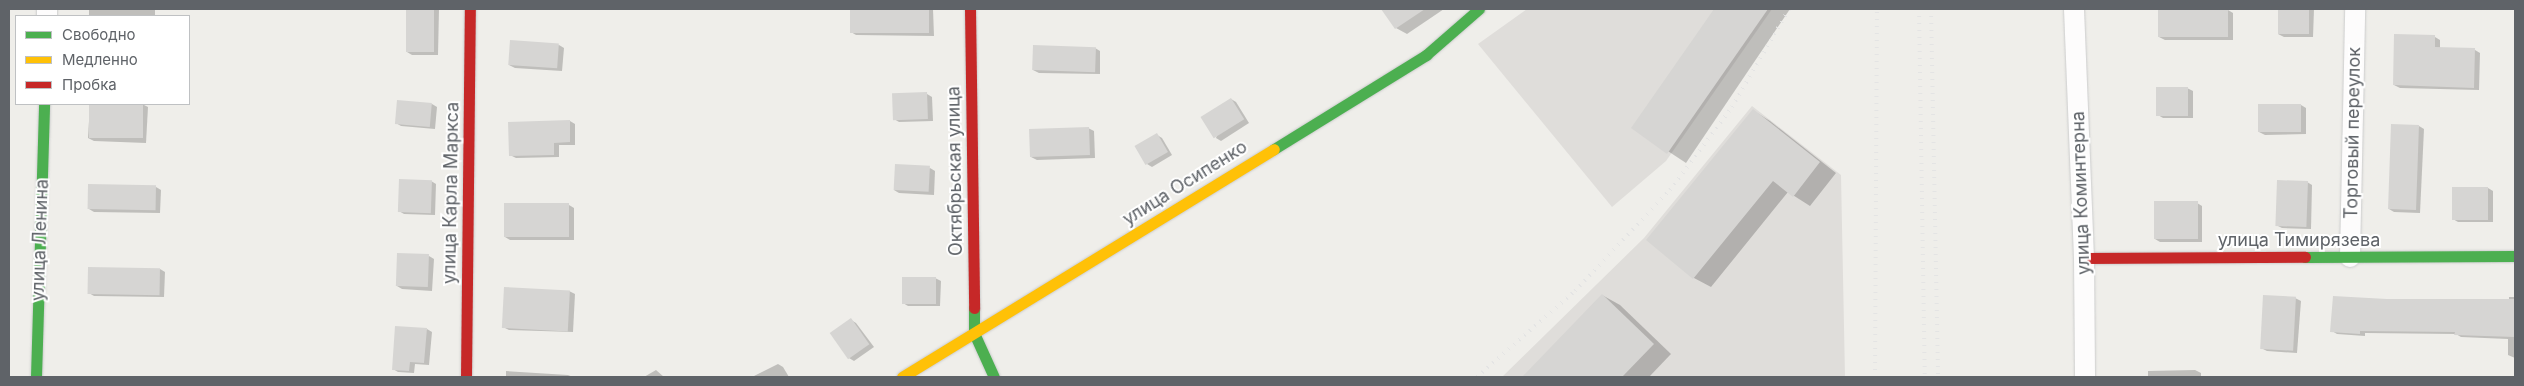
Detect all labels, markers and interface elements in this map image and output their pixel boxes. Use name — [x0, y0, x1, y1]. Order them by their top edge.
legend — [15, 15, 190, 105]
text: Свободно — [62, 25, 136, 44]
street label: Торговый переулок — [2341, 47, 2365, 219]
text: Медленно — [62, 50, 138, 69]
text: Пробка — [62, 75, 117, 94]
street label: Октябрьская улица — [943, 86, 967, 256]
street label: улица Карла Маркса — [439, 102, 463, 284]
street label: улица Коминтерна — [2067, 111, 2095, 275]
street label: улица Осипенко — [1119, 136, 1251, 230]
street label: улица Ленина — [27, 179, 53, 301]
street label: улица Тимирязева — [2218, 229, 2380, 251]

